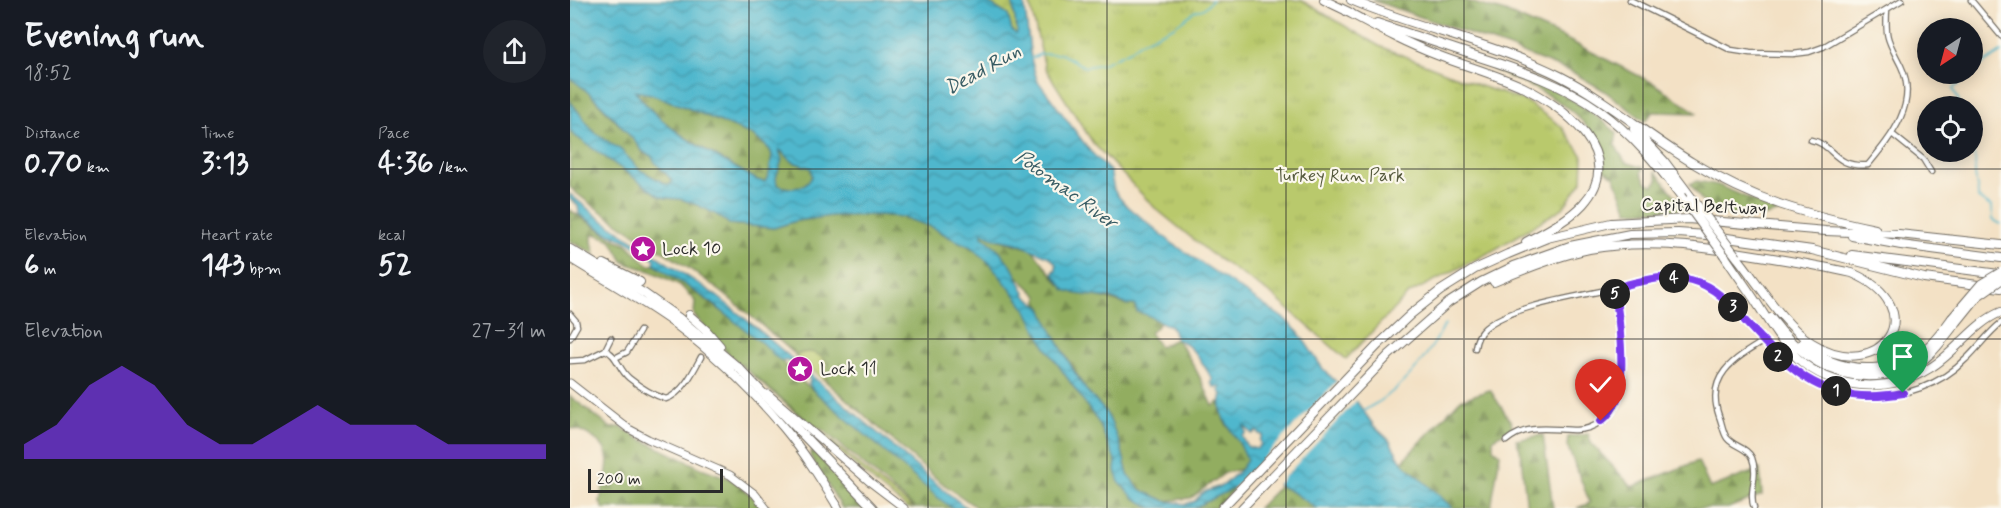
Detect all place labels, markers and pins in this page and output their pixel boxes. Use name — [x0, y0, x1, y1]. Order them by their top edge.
place icon: Lock 10 — [628, 234, 658, 264]
place label: Lock 10 — [662, 237, 721, 261]
pin: 4 — [1659, 263, 1689, 293]
pin: 5 — [1600, 279, 1630, 309]
pin: 3 — [1718, 292, 1748, 322]
pin — [1877, 331, 1928, 393]
pin: 2 — [1763, 342, 1793, 372]
place icon: Lock 11 — [785, 354, 815, 384]
place label: Lock 11 — [820, 357, 877, 381]
pin — [1575, 359, 1626, 421]
pin: 1 — [1821, 376, 1851, 406]

